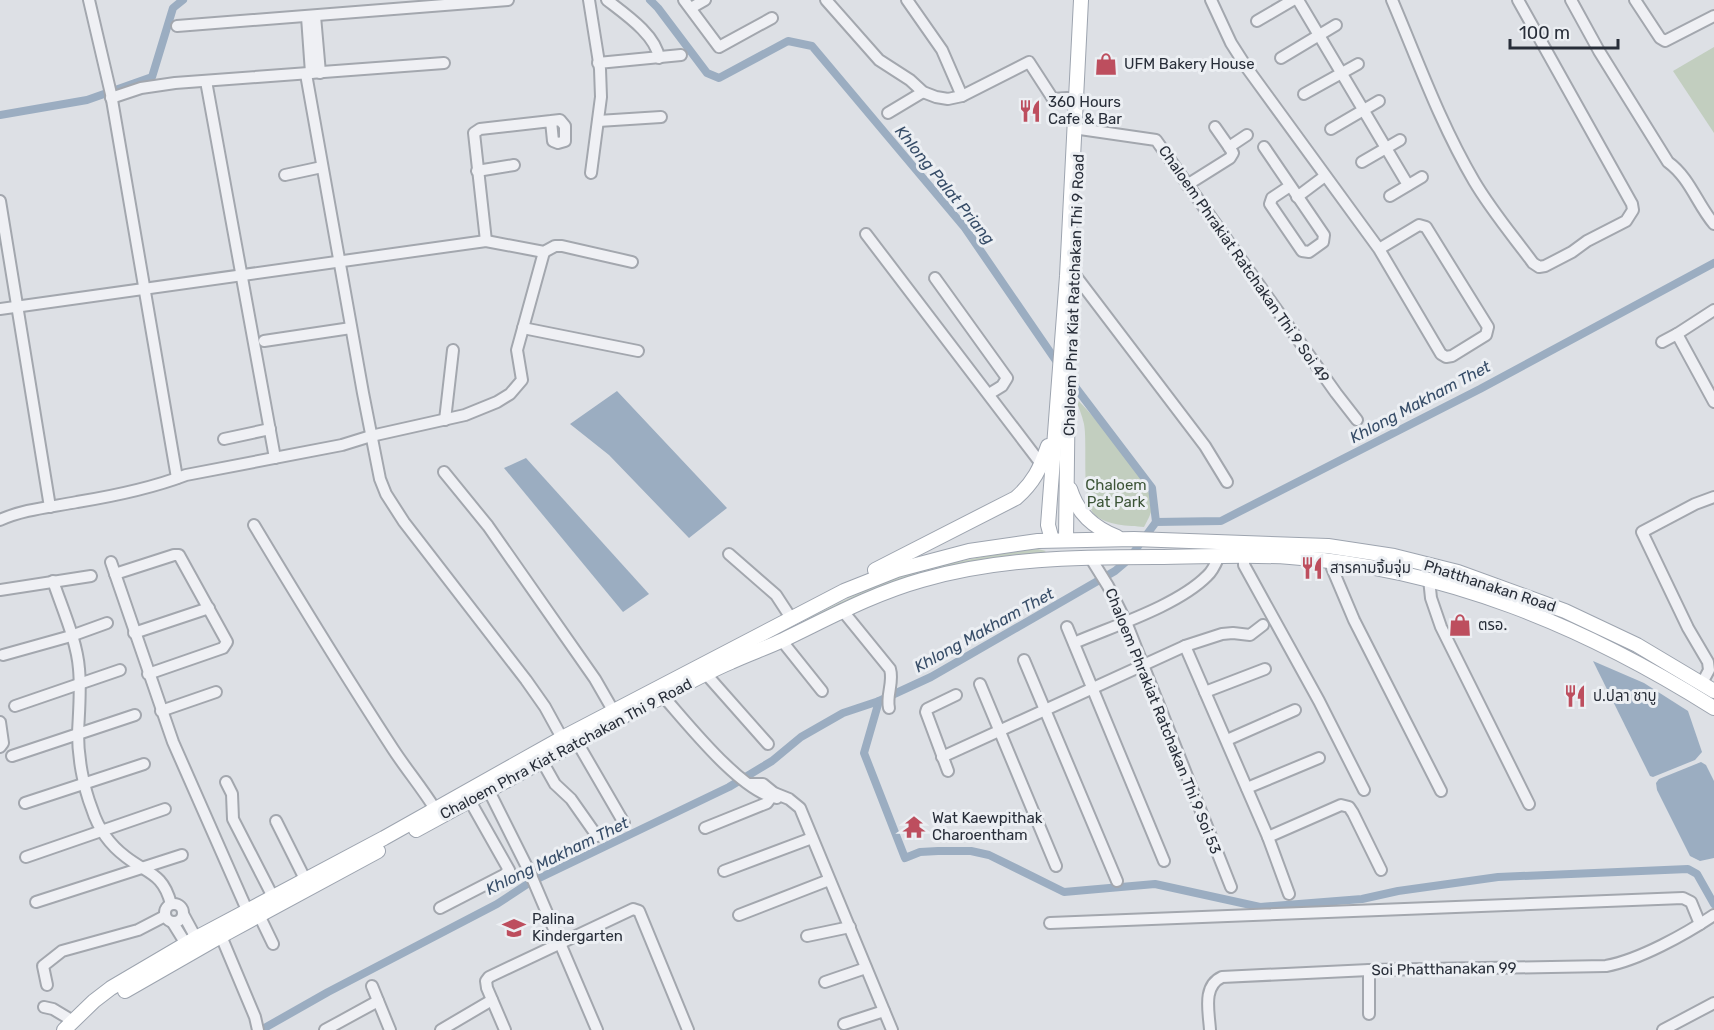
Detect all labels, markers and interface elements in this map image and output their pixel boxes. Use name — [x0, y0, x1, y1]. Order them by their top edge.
scale bar — [1510, 12, 1618, 50]
text: 100 m — [1519, 22, 1570, 44]
shop icon: UFM Bakery House — [1093, 51, 1119, 77]
place label: UFM Bakery House — [1124, 55, 1255, 73]
place label: 360 Hours Cafe & Bar — [1048, 93, 1122, 128]
restaurant icon: 360 Hours Cafe & Bar — [1017, 98, 1043, 124]
water label: Khlong Palat Priang — [891, 122, 999, 249]
street label: Chaloem Phrakiat Ratchakan Thi 9 Soi 49 — [1155, 142, 1333, 386]
street label: Chaloem Phra Kiat Ratchakan Thi 9 Road — [1060, 153, 1088, 437]
water label: Khlong Makham Thet — [1346, 357, 1494, 447]
park label: Chaloem Pat Park — [1085, 476, 1147, 511]
restaurant icon: สารคามจิ้มจุ่ม — [1299, 555, 1325, 581]
street label: Phatthanakan Road — [1422, 556, 1558, 616]
place label: สารคามจิ้มจุ่ม — [1330, 558, 1411, 577]
water label: Khlong Makham Thet — [911, 583, 1058, 676]
street label: Chaloem Phrakiat Ratchakan Thi 9 Soi 53 — [1101, 585, 1225, 857]
shop icon: ตรอ. — [1447, 612, 1473, 638]
place label: ตรอ. — [1478, 616, 1507, 634]
street label: Chaloem Phra Kiat Ratchakan Thi 9 Road — [437, 675, 695, 823]
restaurant icon: ป.ปลา ชาบู — [1562, 683, 1588, 709]
place label: ป.ปลา ชาบู — [1593, 687, 1657, 705]
place label: Wat Kaewpithak Charoentham — [932, 809, 1043, 844]
water label: Khlong Makham Thet — [483, 813, 632, 899]
temple icon: Wat Kaewpithak Charoentham — [901, 814, 927, 840]
place label: Palina Kindergarten — [532, 910, 623, 945]
school or university icon: Palina Kindergarten — [501, 915, 527, 941]
street label: Soi Phatthanakan 99 — [1371, 959, 1517, 979]

